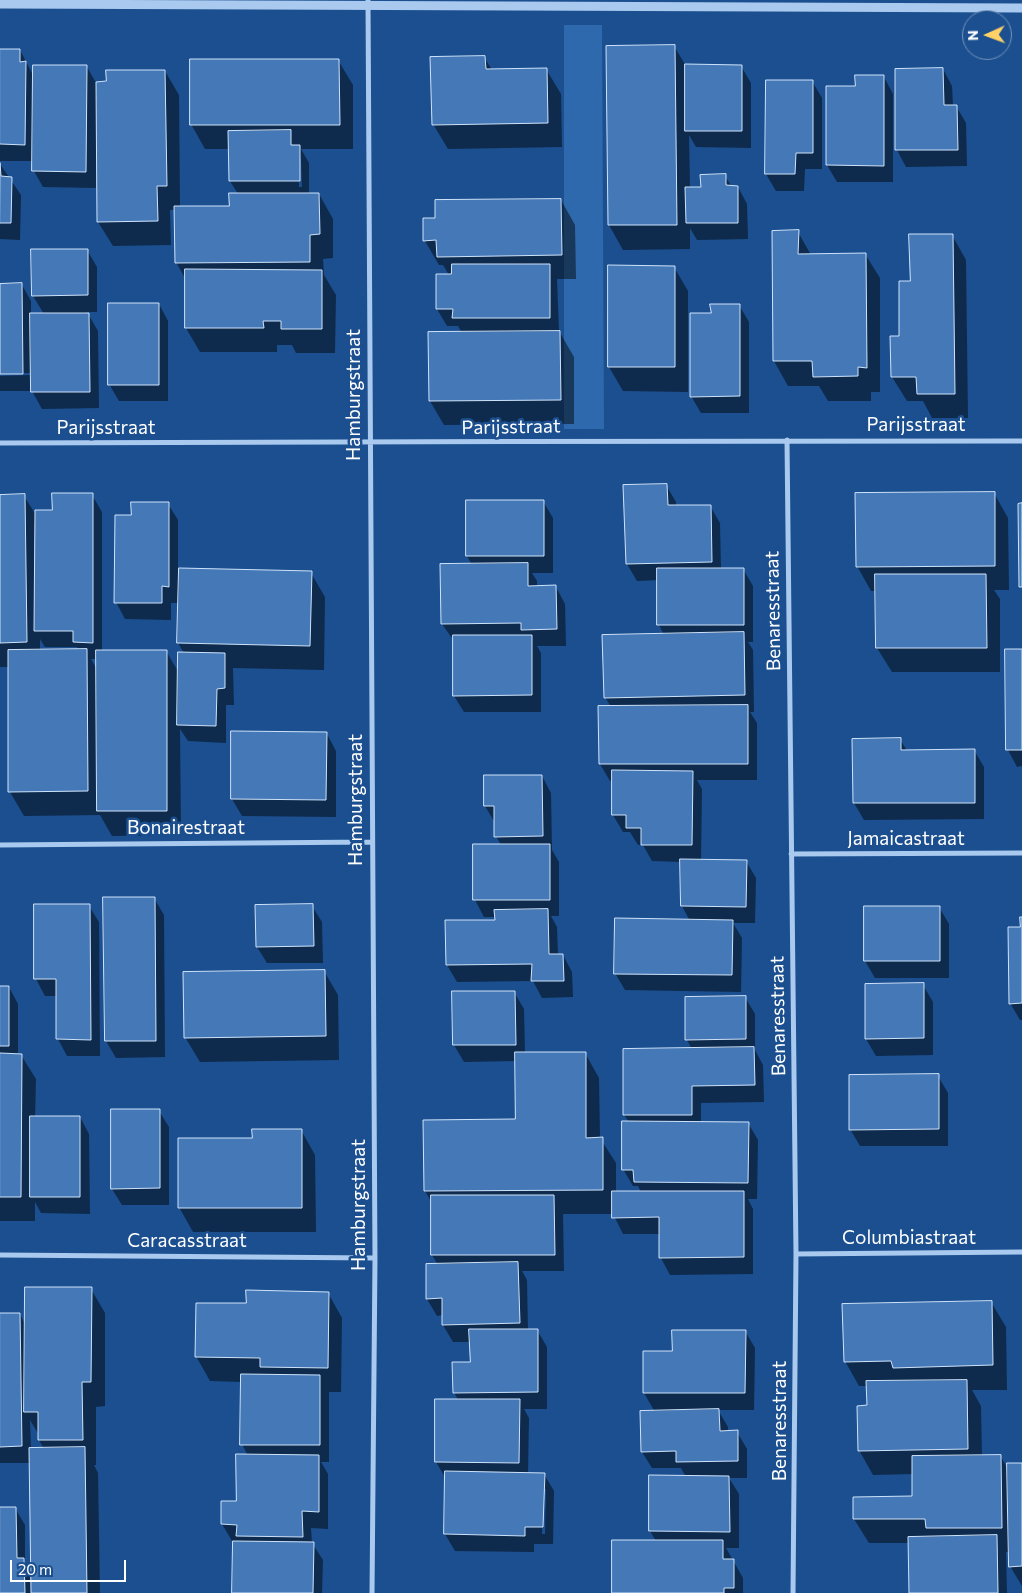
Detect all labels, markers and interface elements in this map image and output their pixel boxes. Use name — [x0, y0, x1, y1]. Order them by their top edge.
north arrow — [962, 10, 1012, 60]
text: N — [964, 30, 981, 41]
street label: Hamburgstraat — [343, 329, 365, 461]
street label: Parijsstraat — [866, 414, 966, 436]
street label: Parijsstraat — [461, 415, 561, 439]
street label: Parijsstraat — [56, 417, 156, 439]
street label: Benaresstraat — [761, 551, 785, 671]
street label: Hamburgstraat — [345, 734, 367, 866]
street label: Bonairestraat — [127, 817, 245, 839]
street label: Jamaicastraat — [847, 828, 965, 850]
street label: Benaresstraat — [766, 956, 790, 1076]
street label: Hamburgstraat — [348, 1139, 370, 1271]
street label: Columbiastraat — [842, 1227, 976, 1249]
street label: Caracasstraat — [127, 1230, 247, 1252]
street label: Benaresstraat — [769, 1361, 791, 1481]
scale bar — [12, 1550, 129, 1582]
text: 20 m — [18, 1560, 52, 1578]

